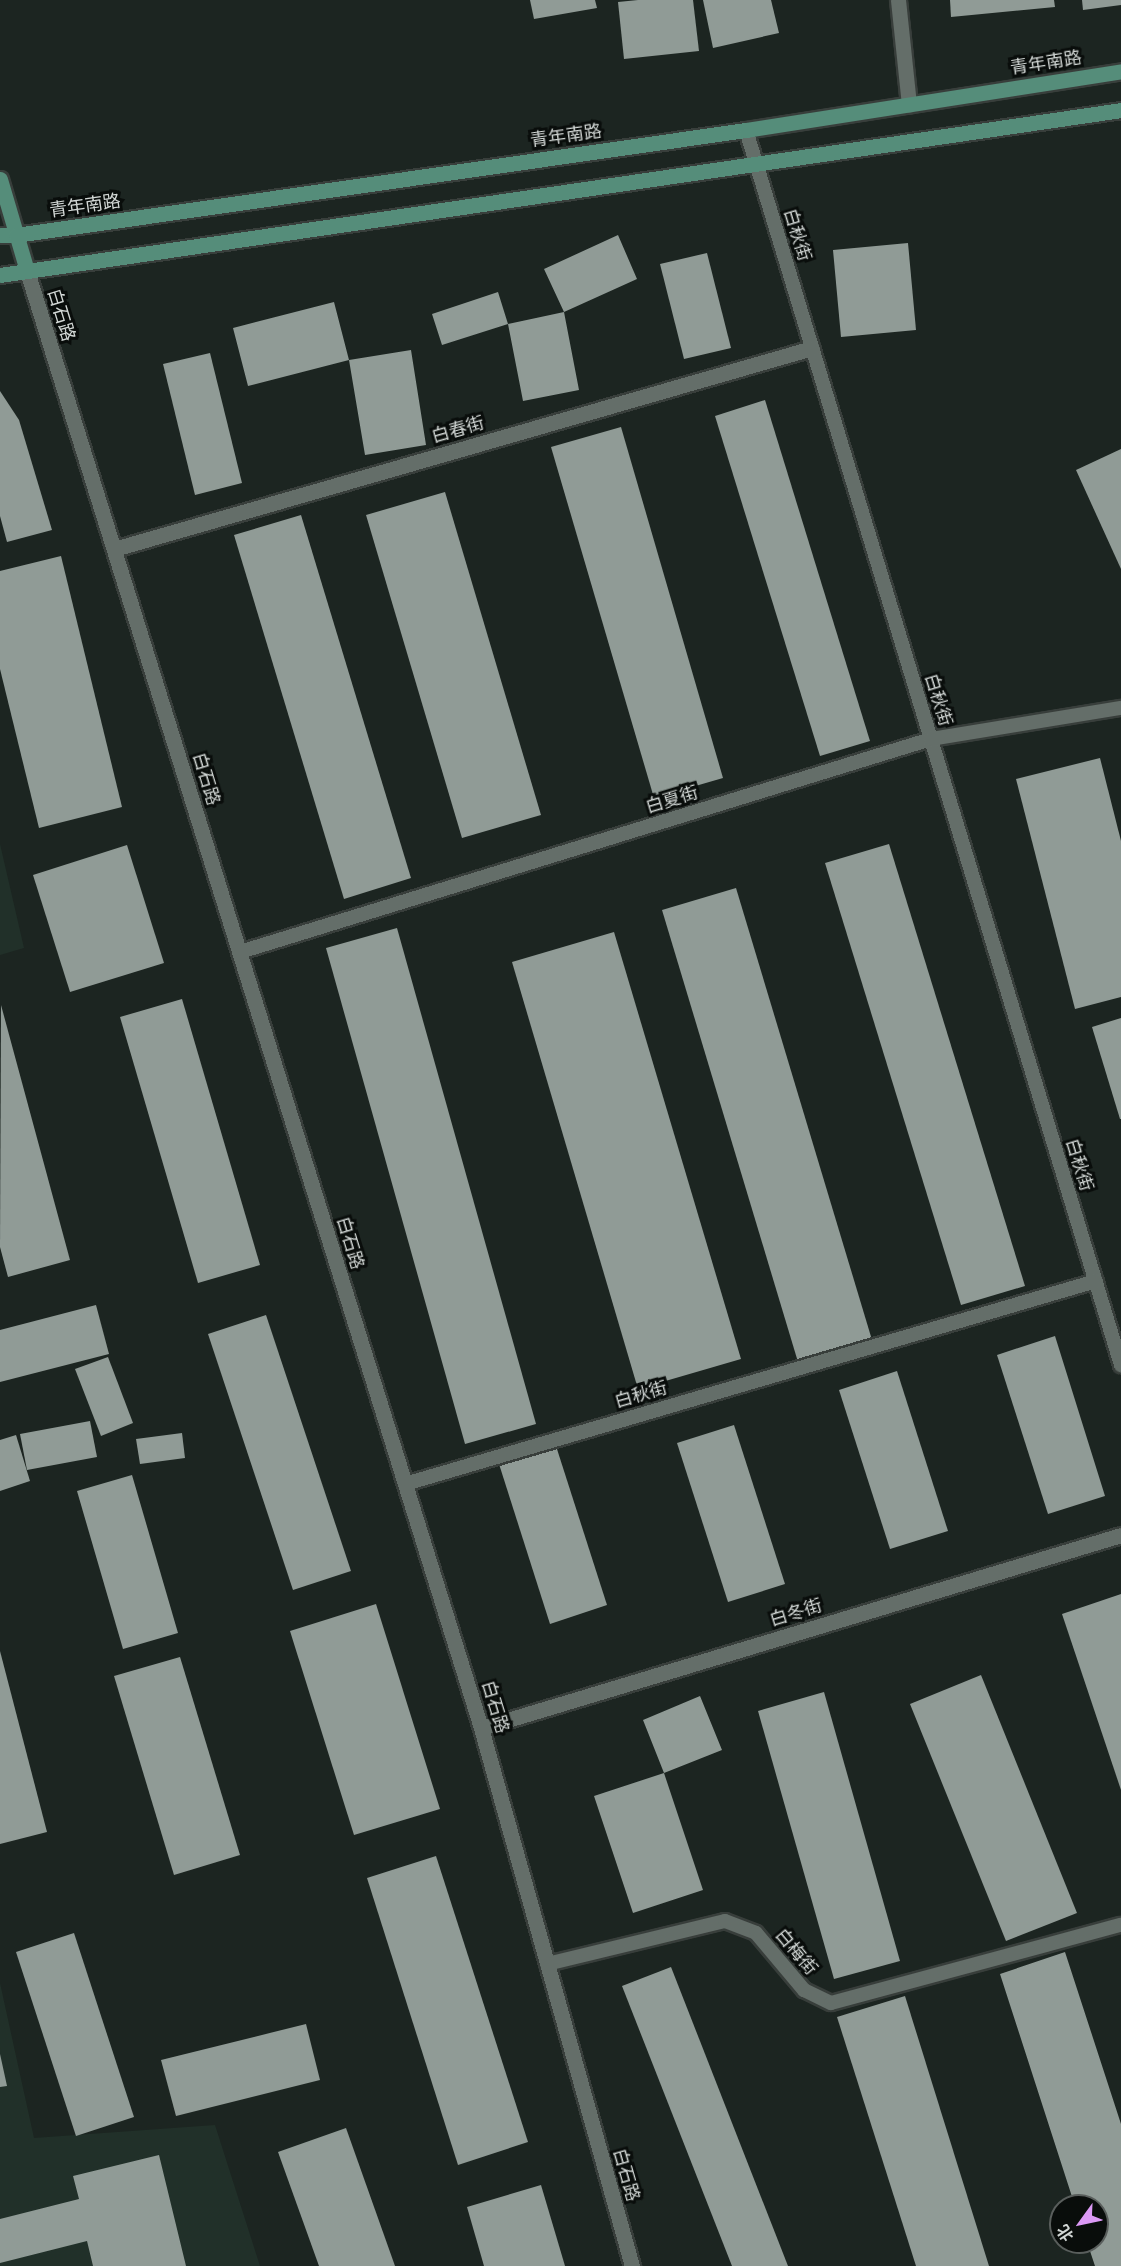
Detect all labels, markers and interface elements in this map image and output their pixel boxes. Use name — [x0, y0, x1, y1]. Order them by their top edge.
street label: 青年南路 — [1009, 47, 1083, 79]
street label: 青年南路 — [529, 120, 603, 152]
street label: 青年南路 — [48, 190, 122, 222]
street label: 白秋街 — [779, 206, 815, 264]
street label: 白石路 — [43, 286, 79, 344]
street label: 白春街 — [429, 412, 487, 448]
street label: 白秋街 — [920, 671, 956, 729]
street label: 白石路 — [188, 750, 224, 808]
street label: 白夏街 — [643, 782, 701, 818]
street label: 白秋街 — [1061, 1136, 1097, 1194]
street label: 白石路 — [332, 1214, 368, 1272]
street label: 白秋街 — [612, 1377, 670, 1413]
street label: 白冬街 — [767, 1595, 825, 1631]
street label: 白石路 — [477, 1678, 513, 1736]
street label: 白梅街 — [770, 1924, 822, 1980]
street label: 白石路 — [608, 2146, 644, 2204]
north arrow — [1049, 2194, 1109, 2254]
text: 北 — [1053, 2221, 1077, 2245]

